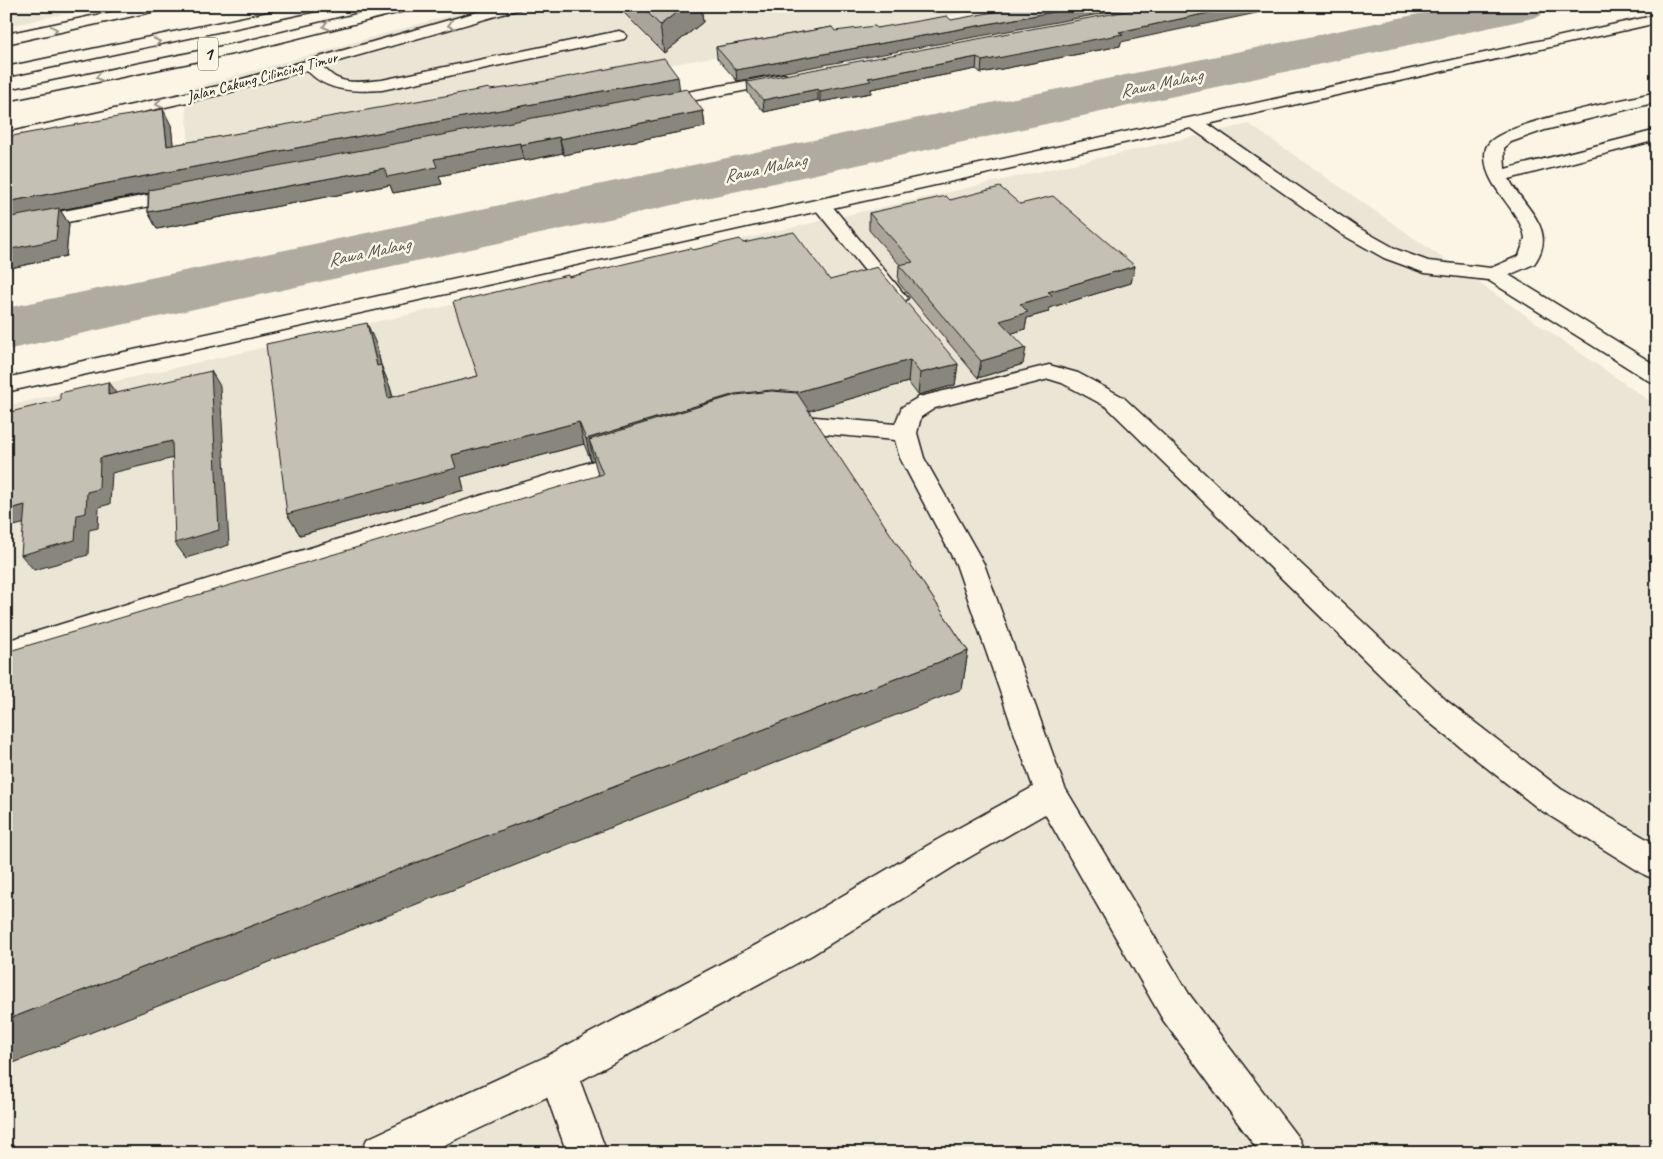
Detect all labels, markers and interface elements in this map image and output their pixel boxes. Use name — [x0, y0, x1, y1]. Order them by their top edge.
one-way arrow — [448, 19, 456, 29]
one-way arrow — [322, 20, 331, 31]
one-way arrow — [50, 25, 59, 35]
one-way arrow — [152, 37, 161, 47]
road number: 1 — [198, 38, 218, 70]
street label: Jalan Cakung Cilincing Timur — [183, 47, 341, 107]
water label: Rawa Malang — [1118, 63, 1207, 102]
one-way arrow — [95, 71, 104, 82]
one-way arrow — [155, 98, 164, 109]
water label: Rawa Malang — [722, 148, 811, 187]
water label: Rawa Malang — [326, 232, 415, 271]

